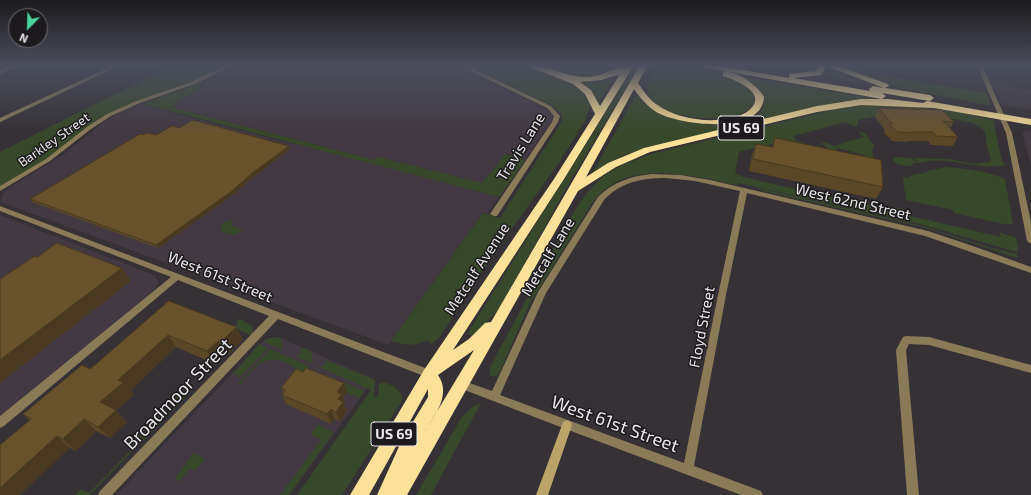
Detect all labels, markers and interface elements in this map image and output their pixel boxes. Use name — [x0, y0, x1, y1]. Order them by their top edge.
north arrow — [8, 8, 48, 48]
text: N — [17, 31, 30, 46]
street label: Barkley Street — [15, 110, 93, 170]
street label: Travis Lane — [493, 110, 549, 184]
road number: US 69 — [718, 116, 764, 140]
street label: West 62nd Street — [793, 180, 913, 224]
street label: Metcalf Lane — [517, 214, 579, 300]
street label: Metcalf Avenue — [441, 220, 513, 318]
street label: West 61st Street — [165, 248, 275, 306]
street label: Floyd Street — [685, 285, 719, 369]
street label: Broadmoor Street — [120, 334, 236, 454]
street label: West 61st Street — [548, 391, 682, 457]
road number: US 69 — [371, 422, 417, 446]

